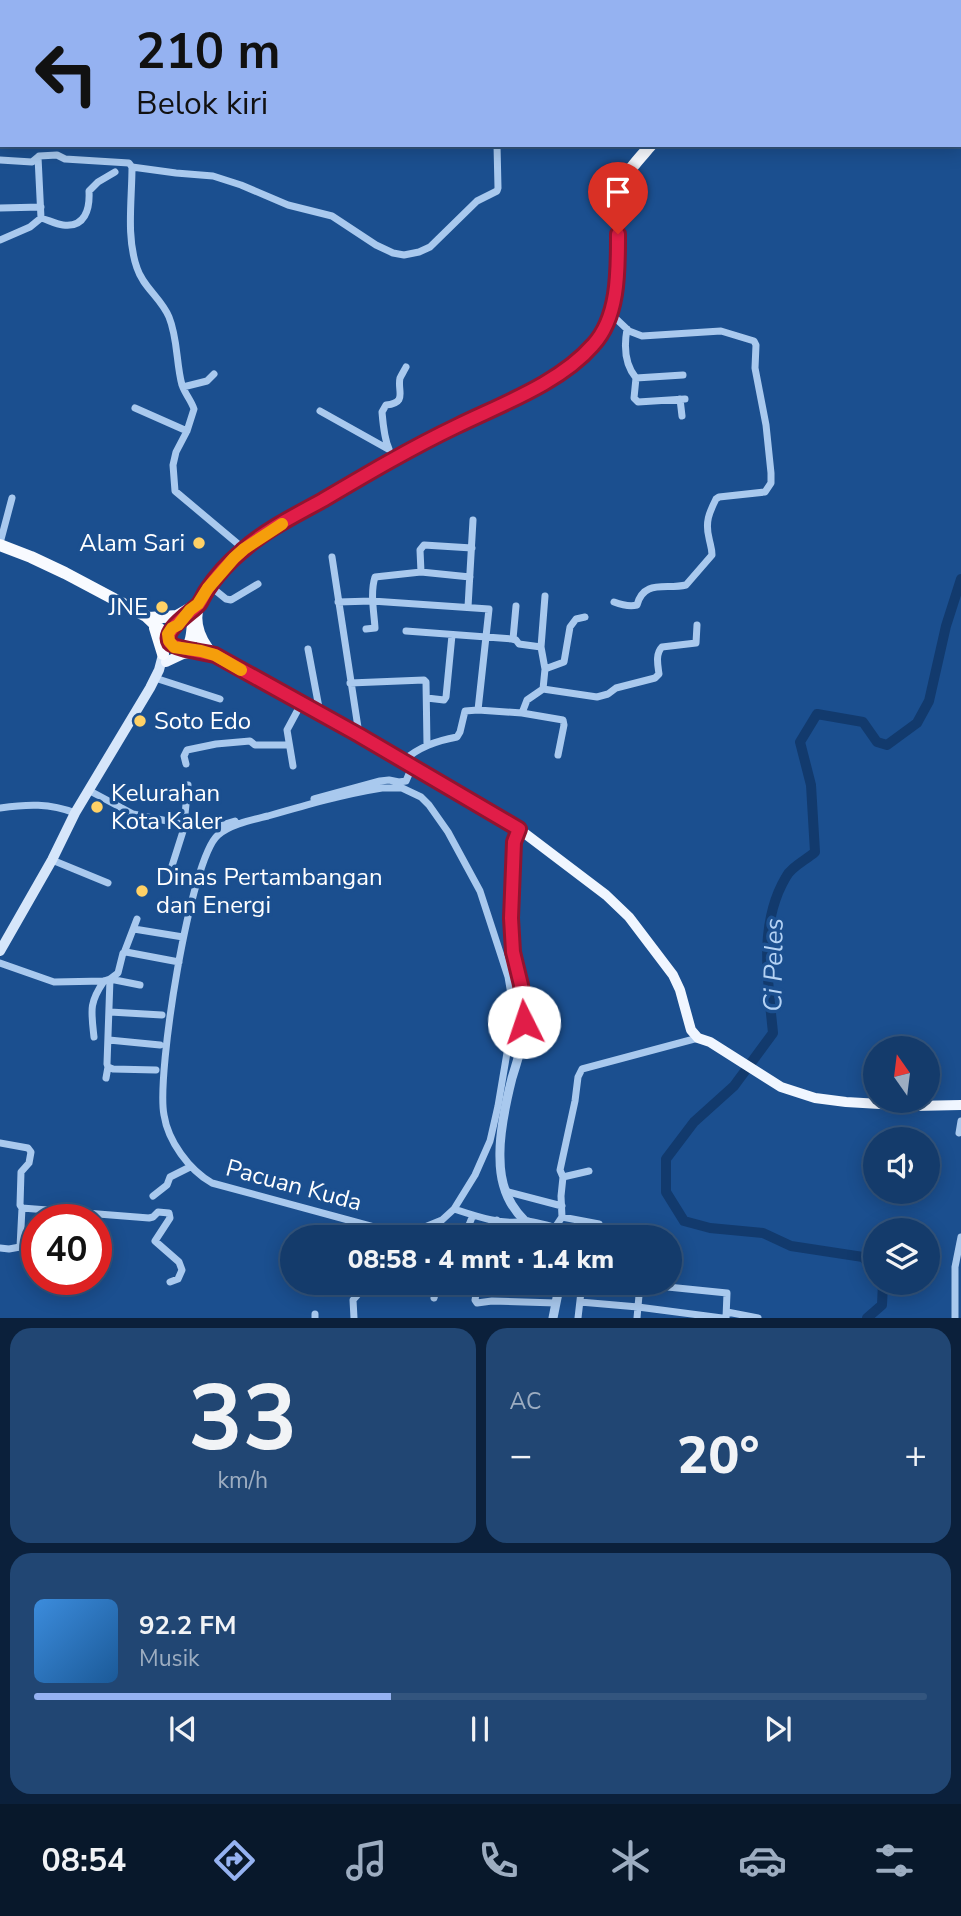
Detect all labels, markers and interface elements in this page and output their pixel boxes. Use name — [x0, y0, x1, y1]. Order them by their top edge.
text: 210 m — [136, 18, 280, 85]
icon: left — [21, 28, 112, 119]
text: Belok kiri — [136, 82, 268, 125]
pin — [588, 162, 648, 234]
icon: arrive — [599, 173, 637, 211]
place label: Alam Sari — [79, 527, 185, 559]
marker: Alam Sari — [191, 535, 207, 551]
place label: JNE — [107, 591, 148, 623]
marker: JNE — [154, 599, 170, 615]
place label: Soto Edo — [154, 705, 251, 737]
marker: Soto Edo — [132, 713, 148, 729]
place label: Kelurahan Kota Kaler — [111, 777, 223, 837]
marker: Kelurahan Kota Kaler — [89, 799, 105, 815]
place label: Dinas Pertambangan dan Energi — [156, 861, 383, 921]
marker: Dinas Pertambangan dan Energi — [134, 883, 150, 899]
water label: Ci Peles — [755, 918, 792, 1012]
position arrow — [487, 985, 561, 1059]
north arrow — [863, 1036, 940, 1113]
map controls — [863, 1036, 940, 1295]
button: sound — [863, 1127, 940, 1204]
street label: Pacuan Kuda — [223, 1152, 365, 1218]
speed limit sign: 40 — [21, 1204, 112, 1295]
button: layers — [863, 1218, 940, 1295]
text: 08:58 · 4 mnt · 1.4 km — [348, 1242, 614, 1277]
text: 33 — [188, 1357, 297, 1481]
text: AC — [510, 1386, 541, 1417]
text: 20° — [677, 1420, 759, 1491]
text: − — [510, 1430, 532, 1481]
text: + — [904, 1430, 927, 1481]
text: km/h — [217, 1465, 268, 1496]
text: 92.2 FM — [139, 1608, 236, 1643]
text: Musik — [139, 1643, 199, 1674]
icon: previous — [164, 1710, 202, 1748]
icon: pause — [461, 1710, 499, 1748]
icon: next — [759, 1710, 797, 1748]
icon: directions — [210, 1836, 259, 1885]
icon: music — [342, 1836, 391, 1885]
icon: phone — [474, 1836, 523, 1885]
icon: climate — [606, 1836, 655, 1885]
icon: car — [738, 1836, 787, 1885]
icon: filters — [870, 1836, 919, 1885]
text: 08:54 — [42, 1839, 126, 1882]

